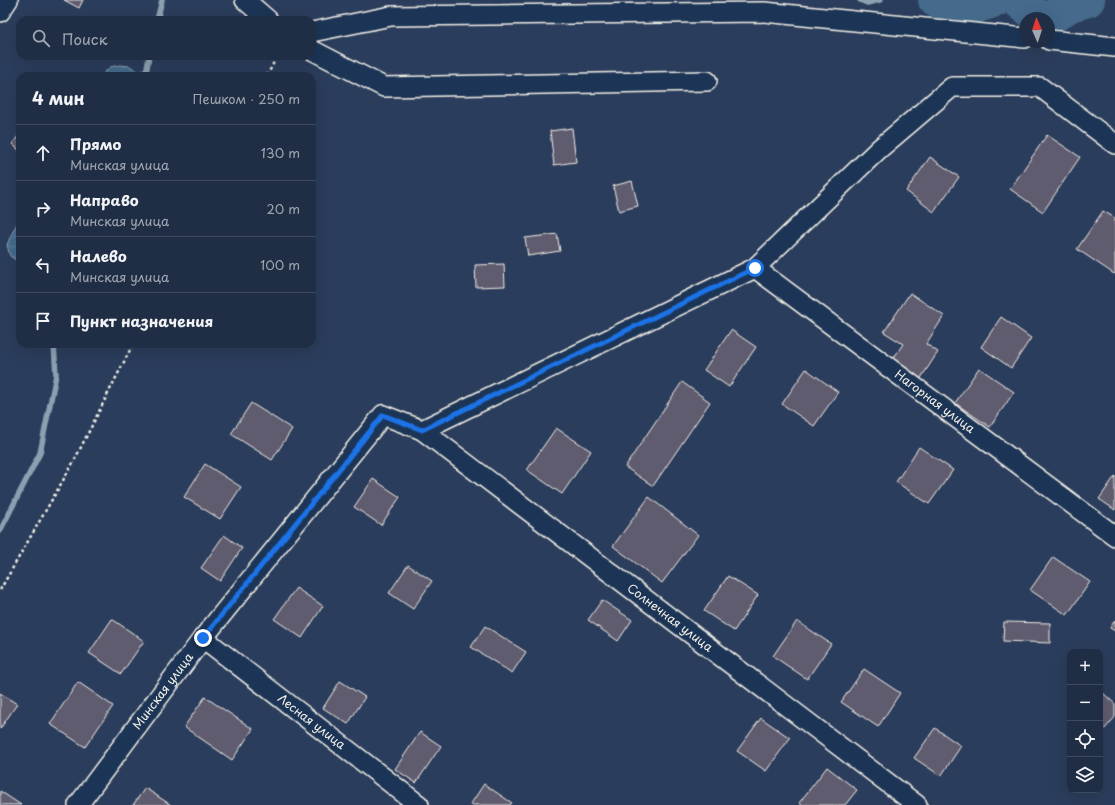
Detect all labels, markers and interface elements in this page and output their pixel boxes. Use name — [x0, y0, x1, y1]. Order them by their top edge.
north arrow — [1019, 12, 1055, 48]
search box — [16, 16, 316, 60]
icon: search — [30, 27, 52, 49]
text: Поиск — [62, 27, 108, 50]
text: 4 мин — [32, 85, 85, 111]
text: Пешком · 250 m — [193, 89, 300, 108]
text: Прямо — [70, 132, 121, 155]
icon: ahead — [32, 142, 54, 164]
text: 130 m — [261, 143, 300, 162]
text: Минская улица — [70, 155, 169, 174]
text: Направо — [70, 188, 139, 211]
icon: right — [32, 198, 54, 220]
text: 20 m — [266, 199, 300, 218]
text: Минская улица — [70, 211, 169, 230]
text: Налево — [70, 244, 127, 267]
icon: left — [32, 254, 54, 276]
text: 100 m — [260, 255, 300, 274]
route start — [746, 259, 764, 277]
text: Минская улица — [70, 267, 169, 286]
text: Пункт назначения — [70, 309, 213, 332]
icon: arrive — [32, 310, 54, 332]
street label: Нагорная улица — [891, 365, 980, 437]
street label: Солнечная улица — [624, 579, 718, 656]
route end — [194, 629, 212, 647]
street label: Минская улица — [128, 648, 197, 733]
map controls — [1067, 649, 1103, 793]
button: + — [1067, 649, 1103, 685]
button: − — [1067, 685, 1103, 721]
street label: Лесная улица — [274, 689, 350, 753]
button: locate — [1067, 721, 1103, 757]
button: layers — [1067, 757, 1103, 793]

